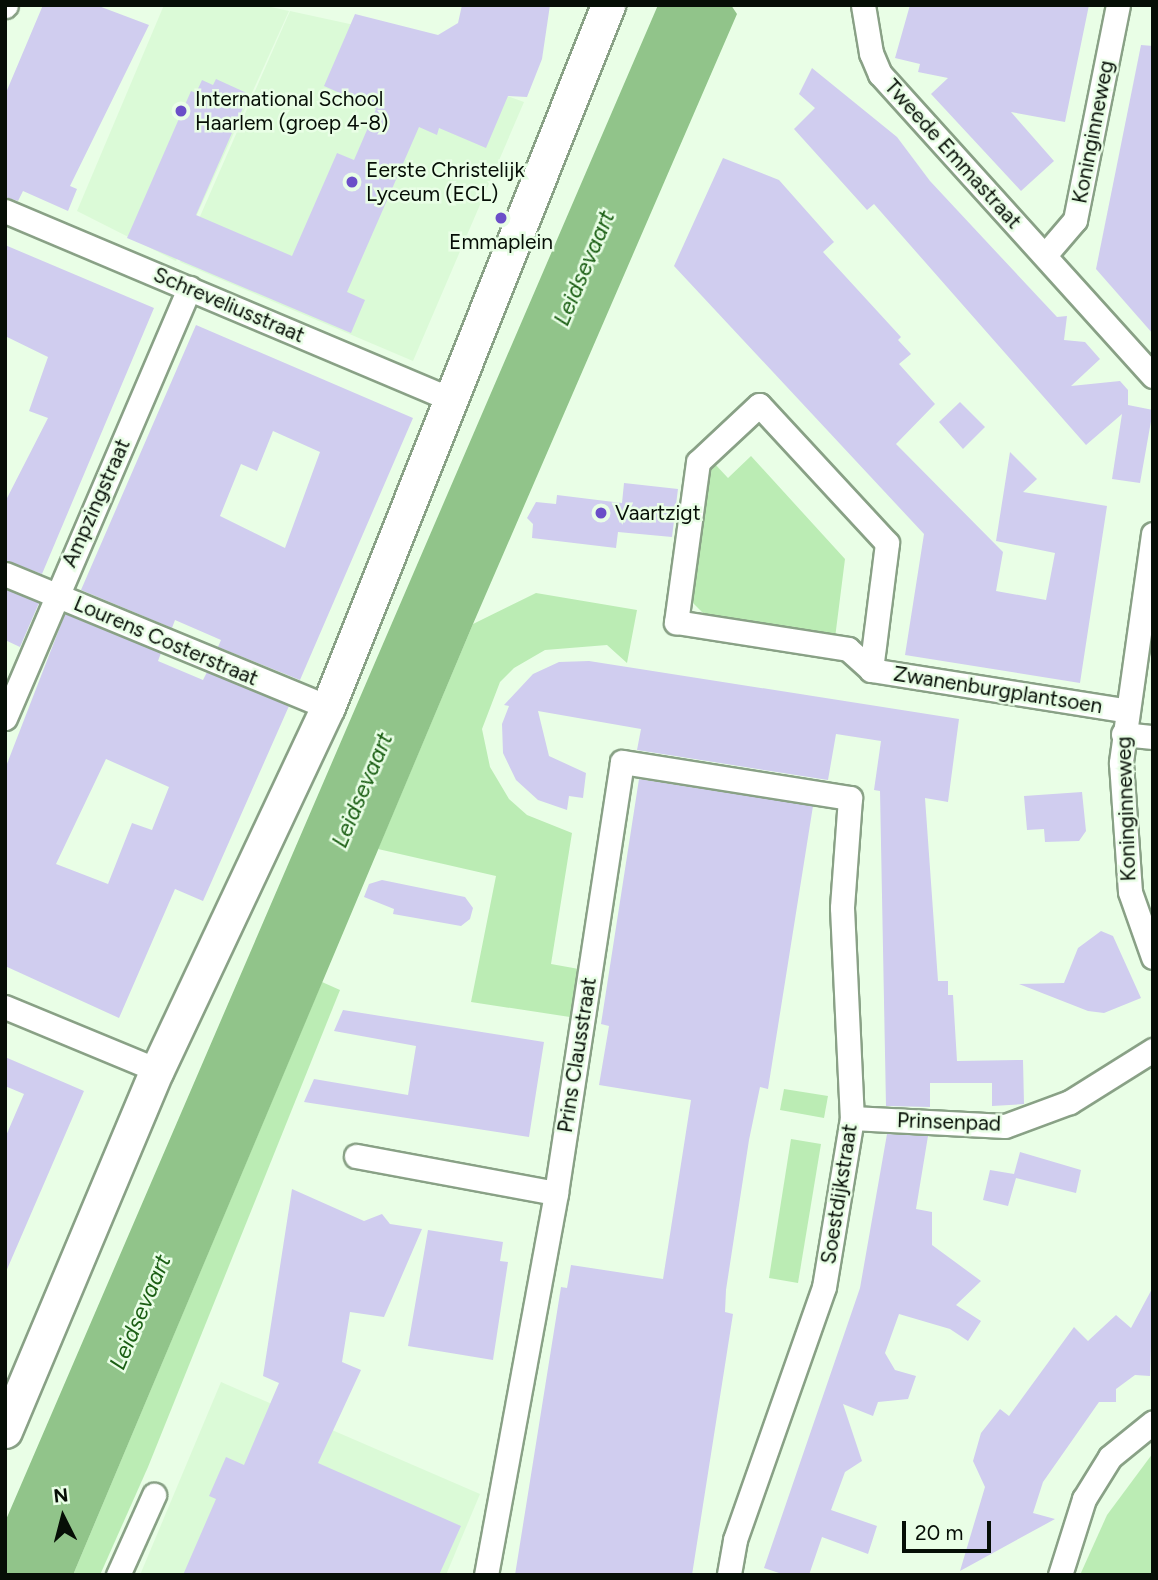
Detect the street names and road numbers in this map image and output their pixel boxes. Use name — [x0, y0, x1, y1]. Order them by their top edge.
street label: Koninginneweg — [1067, 58, 1119, 206]
street label: Tweede Emmastraat — [879, 74, 1027, 234]
street label: Schreveliusstraat — [150, 262, 308, 348]
street label: Ampzingstraat — [56, 435, 136, 571]
street label: Lourens Costerstraat — [70, 591, 262, 691]
street label: Zwanenburgplantsoen — [892, 661, 1104, 719]
street label: Koninginneweg — [1111, 736, 1141, 882]
street label: Prins Clausstraat — [552, 976, 602, 1134]
street label: Prinsenpad — [897, 1108, 1001, 1136]
street label: Soestdijkstraat — [815, 1122, 863, 1266]

